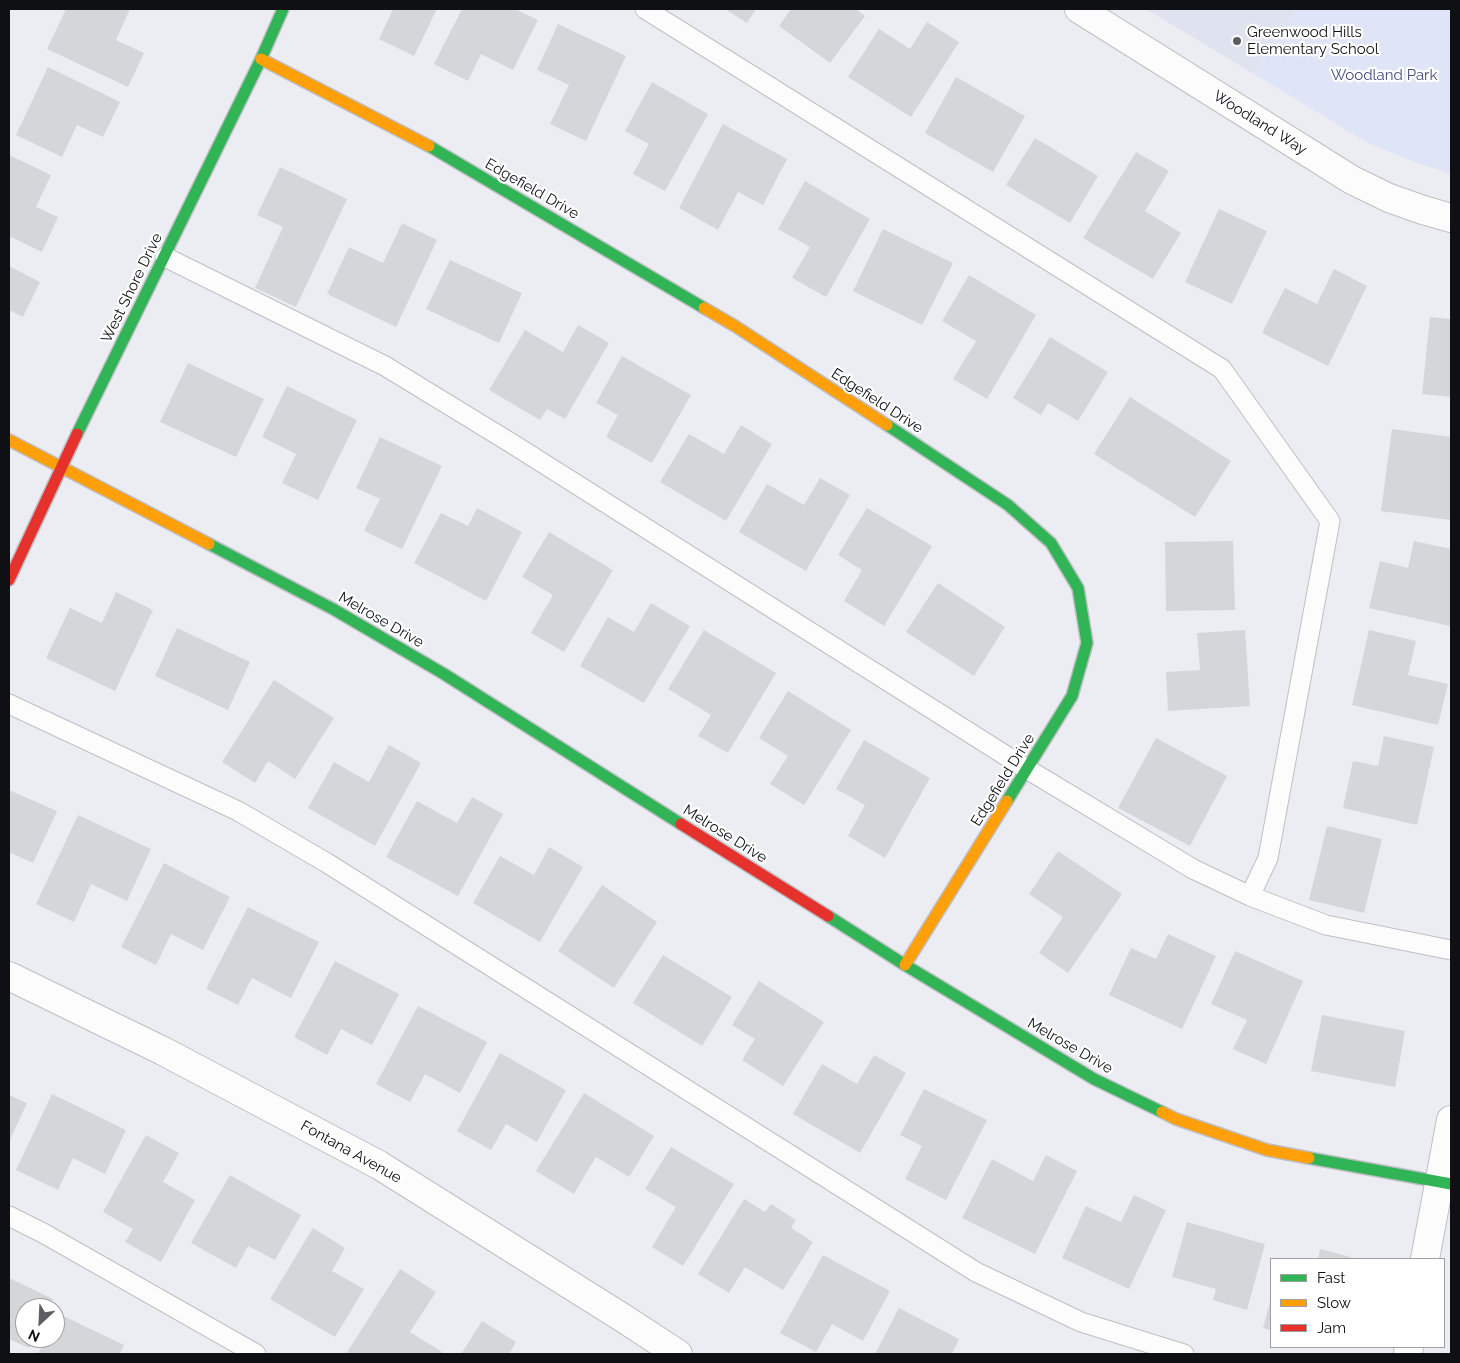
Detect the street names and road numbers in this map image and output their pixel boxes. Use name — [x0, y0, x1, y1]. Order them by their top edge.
street label: Woodland Way — [1210, 87, 1310, 159]
street label: Edgefield Drive — [482, 155, 582, 223]
street label: West Shore Drive — [98, 230, 166, 346]
street label: Edgefield Drive — [828, 365, 926, 437]
street label: Melrose Drive — [335, 588, 427, 652]
street label: Edgefield Drive — [967, 730, 1039, 830]
street label: Melrose Drive — [680, 801, 770, 867]
street label: Melrose Drive — [1024, 1014, 1116, 1078]
street label: Fontana Avenue — [297, 1117, 405, 1187]

